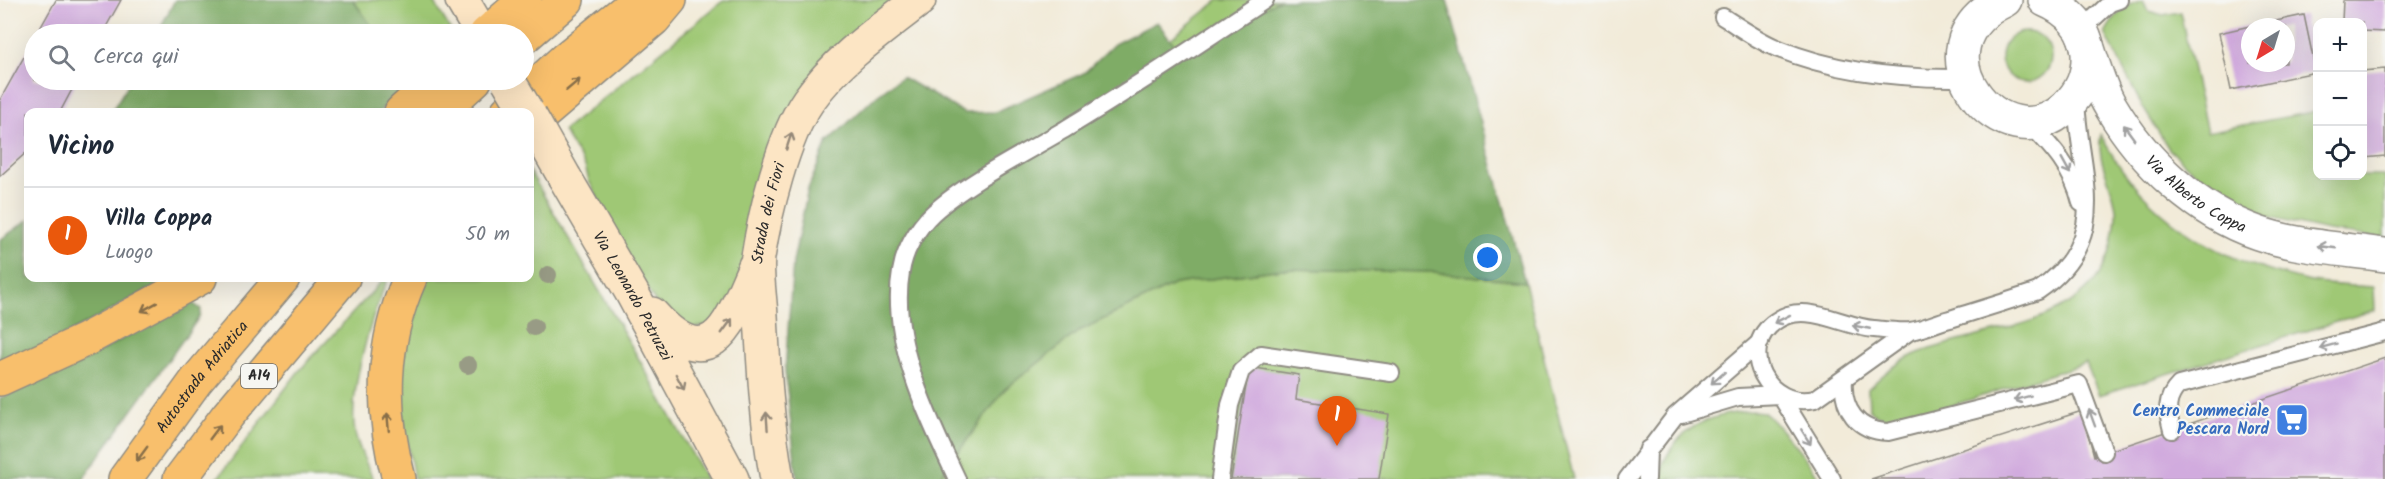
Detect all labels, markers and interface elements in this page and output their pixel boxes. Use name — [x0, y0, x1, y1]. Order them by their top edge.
north arrow — [2241, 18, 2295, 72]
map controls — [2313, 18, 2367, 180]
button: + — [2313, 18, 2367, 72]
search box — [24, 24, 534, 90]
text: Cerca qui — [93, 40, 179, 75]
icon: search — [45, 41, 78, 74]
button: − — [2313, 72, 2367, 126]
one-way arrow — [565, 79, 581, 92]
one-way arrow — [2123, 125, 2135, 141]
text: Vicino — [48, 126, 114, 168]
button: locate — [2313, 126, 2367, 180]
one-way arrow — [784, 132, 795, 151]
street label: Via Alberto Coppa — [2139, 150, 2250, 240]
one-way arrow — [2061, 157, 2072, 175]
street label: Strada dei Fiori — [745, 158, 793, 265]
text: Villa Coppa — [105, 202, 212, 237]
text: 1 — [64, 219, 71, 251]
text: 50 m — [465, 219, 510, 251]
street label: Via Leonardo Petruzzi — [586, 226, 679, 367]
text: Luogo — [105, 237, 153, 269]
one-way arrow — [2318, 241, 2337, 252]
your location — [1473, 243, 1502, 272]
one-way arrow — [141, 301, 158, 313]
one-way arrow — [1773, 314, 1791, 326]
street label: Autostrada Adriatica — [150, 315, 254, 438]
one-way arrow — [721, 318, 733, 334]
one-way arrow — [1852, 321, 1871, 332]
one-way arrow — [2319, 340, 2338, 352]
road number: A14 — [241, 364, 277, 388]
one-way arrow — [675, 372, 686, 390]
one-way arrow — [1710, 372, 1726, 385]
one-way arrow — [2013, 393, 2032, 405]
pin: 1 — [1318, 396, 1356, 446]
place label: Centro Commeciale Pescara Nord — [2133, 399, 2269, 442]
supermarket icon: Centro Commeciale Pescara Nord — [2274, 402, 2310, 438]
one-way arrow — [2085, 409, 2096, 428]
one-way arrow — [382, 412, 393, 432]
one-way arrow — [761, 412, 772, 432]
one-way arrow — [208, 424, 221, 440]
one-way arrow — [1801, 428, 1813, 445]
one-way arrow — [136, 446, 148, 462]

